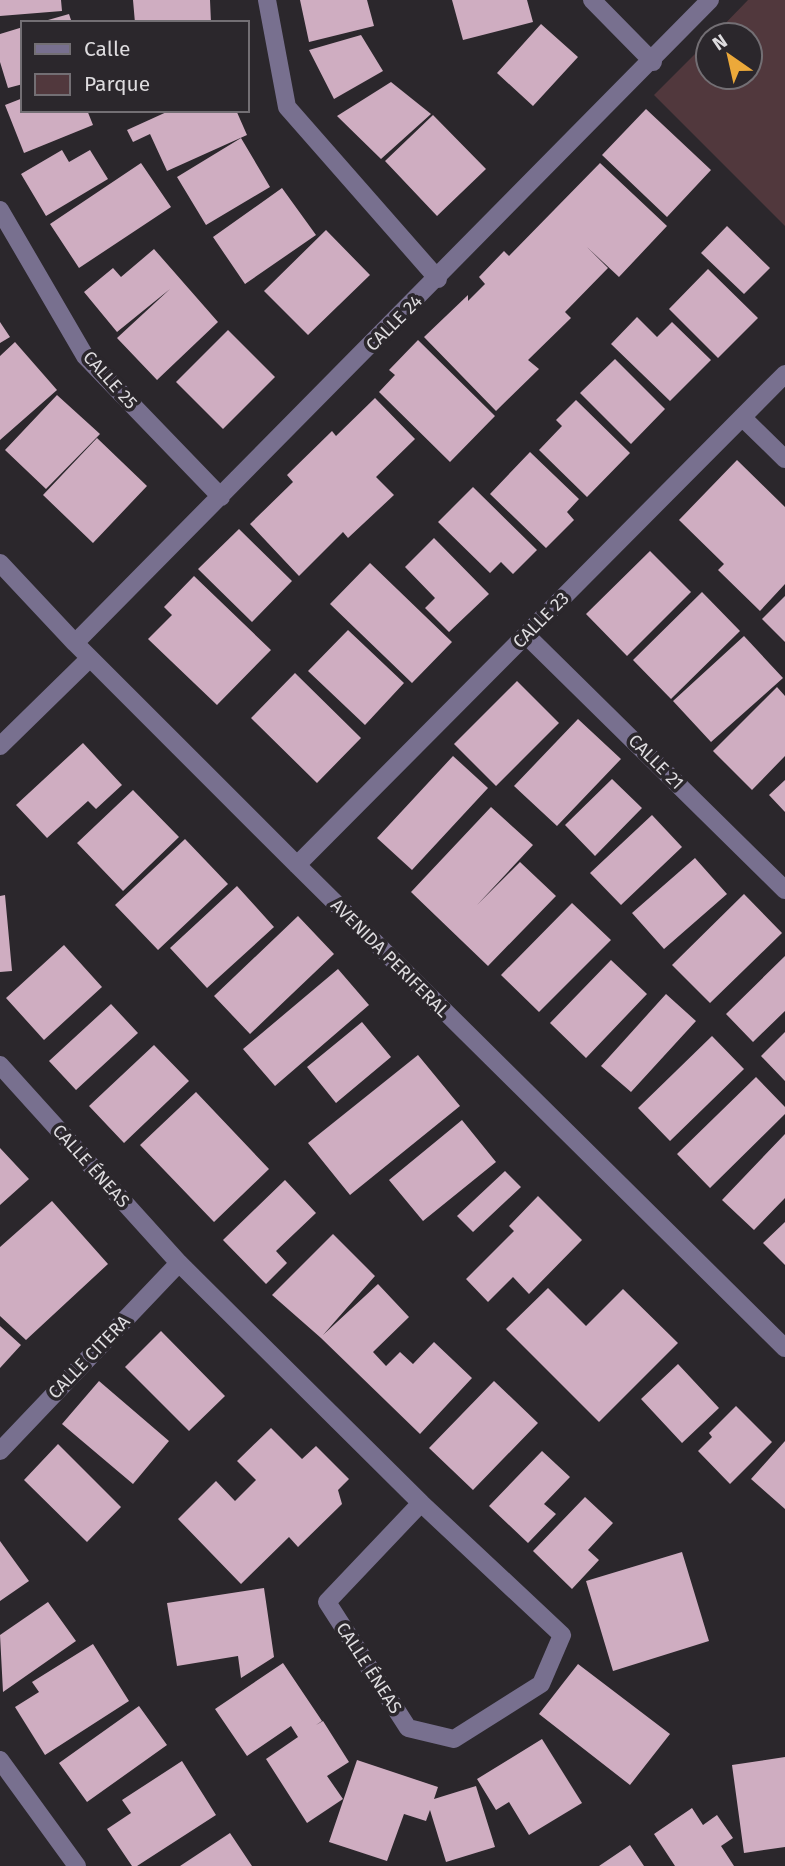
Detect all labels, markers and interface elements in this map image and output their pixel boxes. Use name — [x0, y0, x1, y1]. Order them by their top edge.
legend — [21, 21, 248, 112]
north arrow — [694, 21, 764, 91]
text: N — [708, 29, 731, 55]
text: Calle — [84, 36, 130, 62]
text: Parque — [84, 71, 150, 97]
street label: CALLE 24 — [361, 290, 427, 356]
street label: CALLE 25 — [78, 346, 142, 414]
street label: CALLE 23 — [508, 587, 574, 653]
street label: CALLE 21 — [624, 730, 688, 794]
street label: AVENIDA PERIFERAL — [326, 894, 454, 1022]
street label: CALLE ÉNEAS — [48, 1119, 135, 1212]
street label: CALLE CITERA — [43, 1310, 135, 1404]
street label: CALLE ÉNEAS — [331, 1618, 408, 1718]

